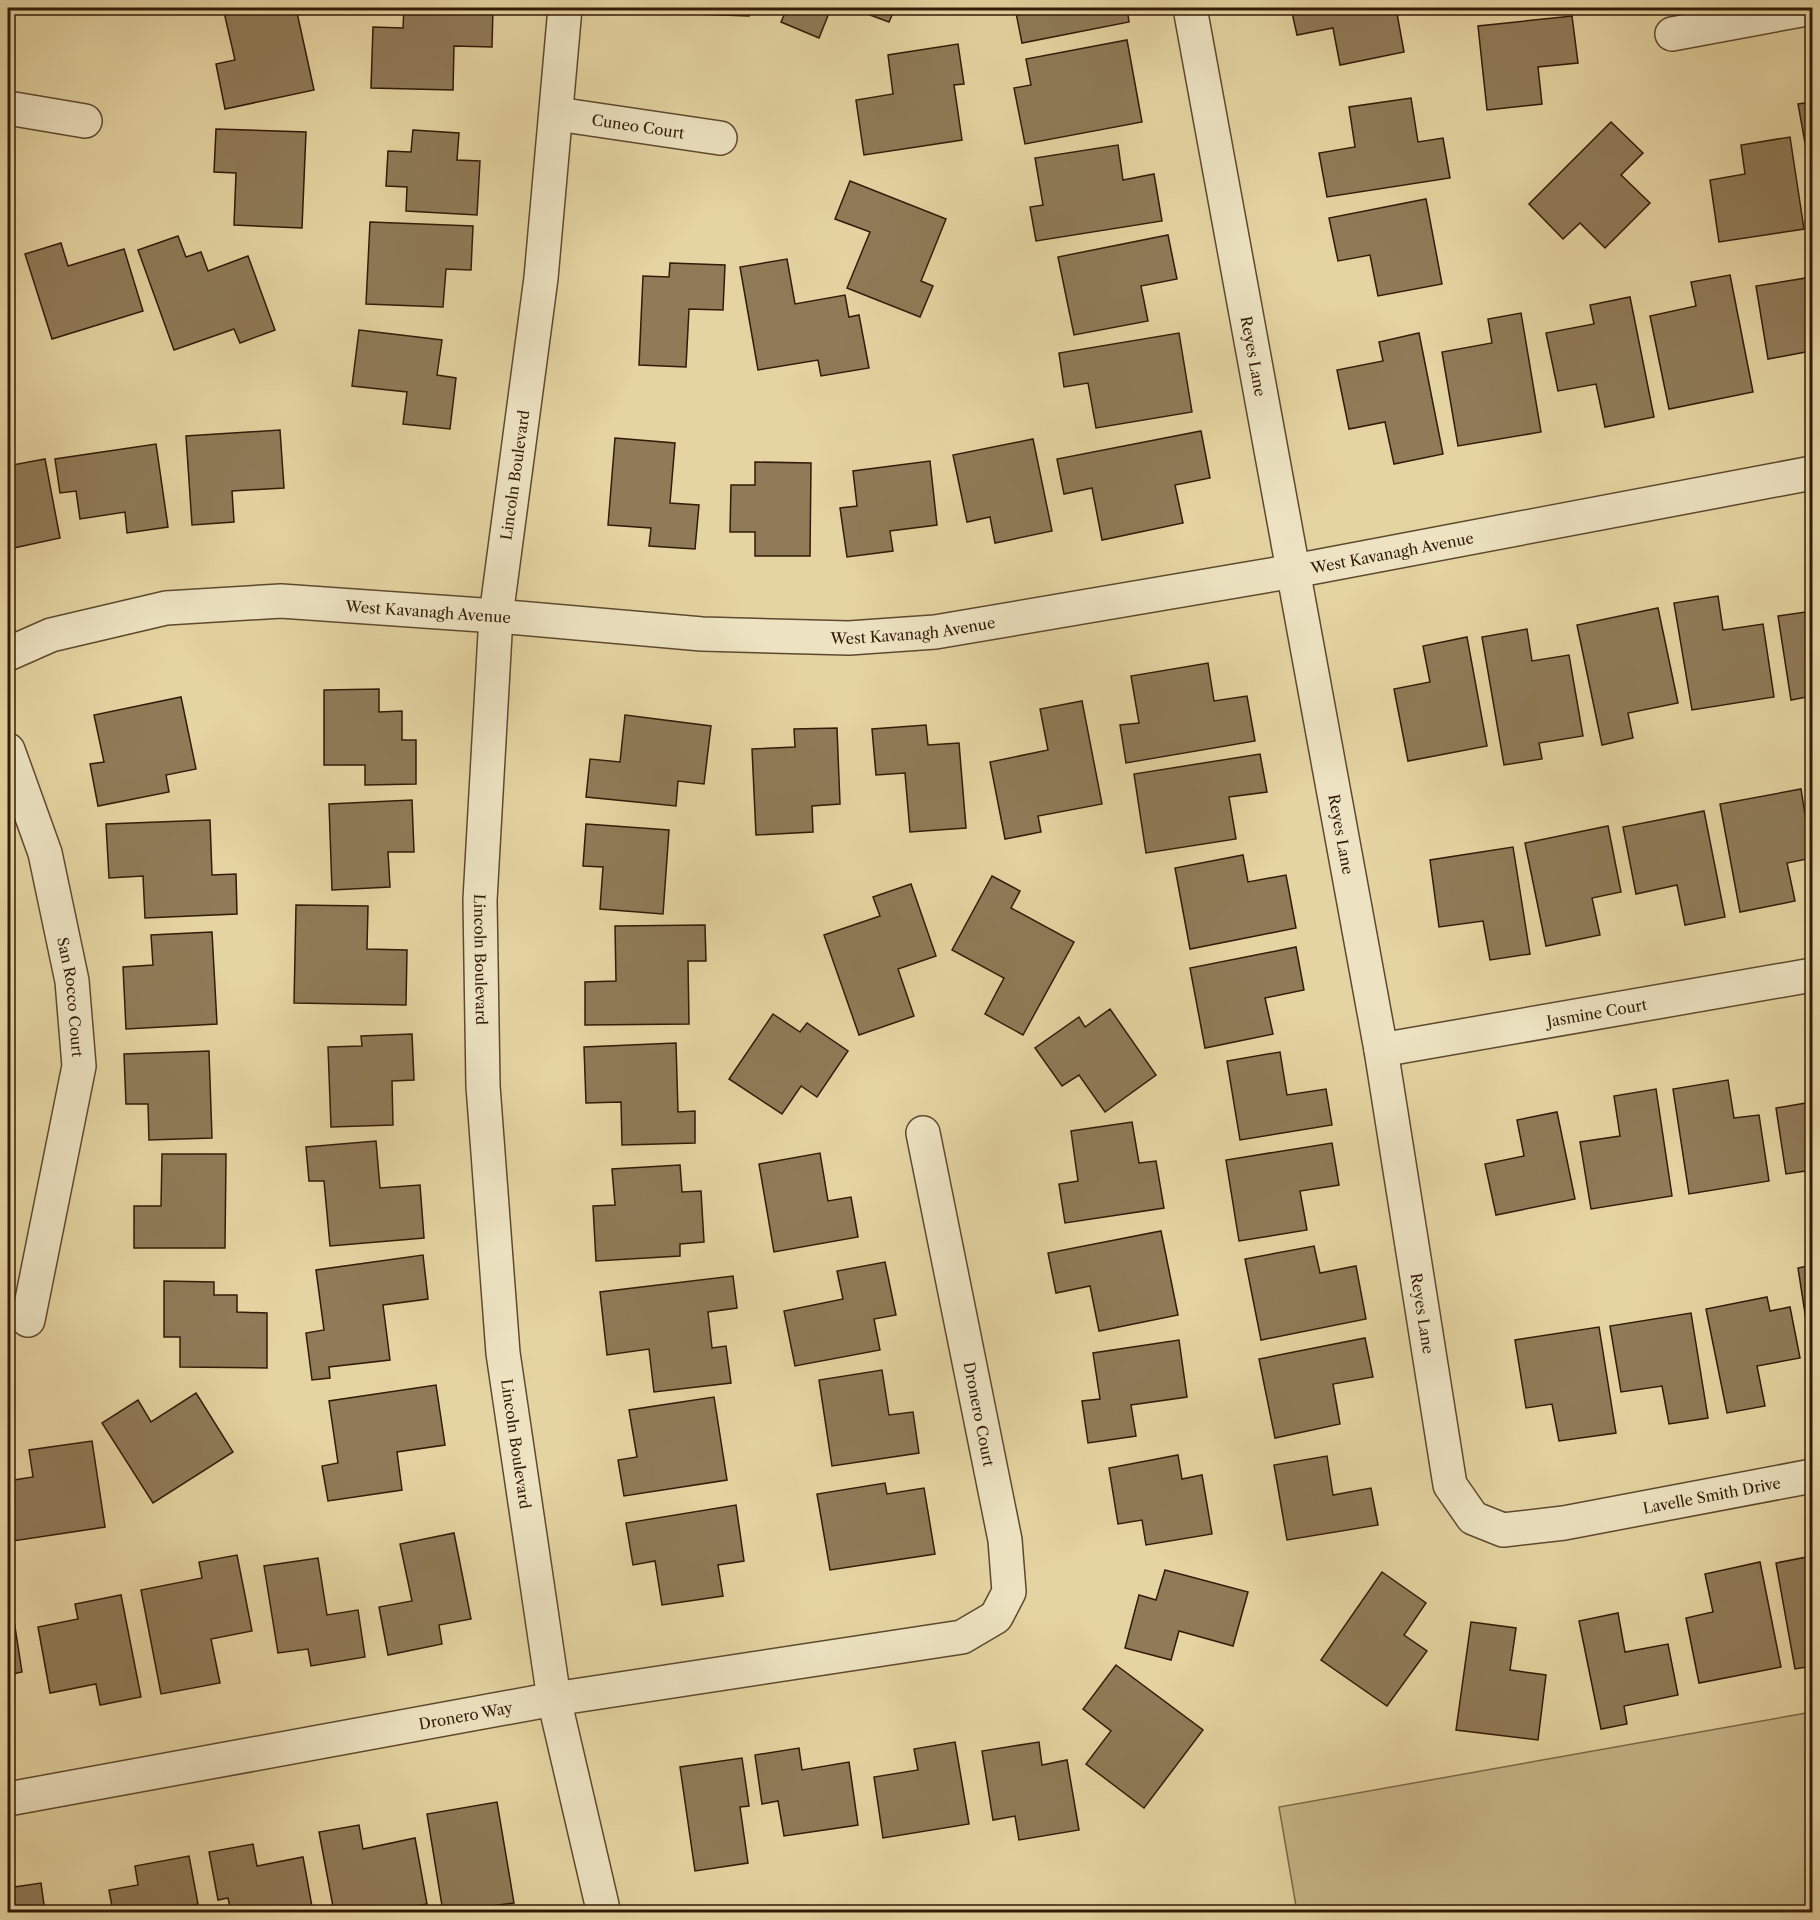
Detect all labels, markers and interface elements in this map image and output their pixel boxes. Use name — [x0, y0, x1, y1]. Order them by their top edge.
street label: Cuneo Court — [590, 110, 686, 142]
street label: Reyes Lane — [1237, 314, 1271, 398]
street label: Lincoln Boulevard — [496, 409, 534, 541]
street label: West Kavanagh Avenue — [1308, 528, 1475, 577]
street label: West Kavanagh Avenue — [344, 596, 512, 627]
street label: West Kavanagh Avenue — [829, 612, 997, 648]
street label: Reyes Lane — [1325, 792, 1358, 876]
street label: Lincoln Boulevard — [470, 893, 492, 1025]
street label: San Rocco Court — [53, 935, 88, 1058]
street label: Jasmine Court — [1543, 994, 1649, 1031]
street label: Reyes Lane — [1407, 1272, 1439, 1355]
street label: Dronero Court — [960, 1360, 999, 1469]
street label: Lincoln Boulevard — [497, 1377, 535, 1510]
street label: Lavelle Smith Drive — [1641, 1473, 1782, 1517]
street label: Dronero Way — [417, 1697, 514, 1733]

